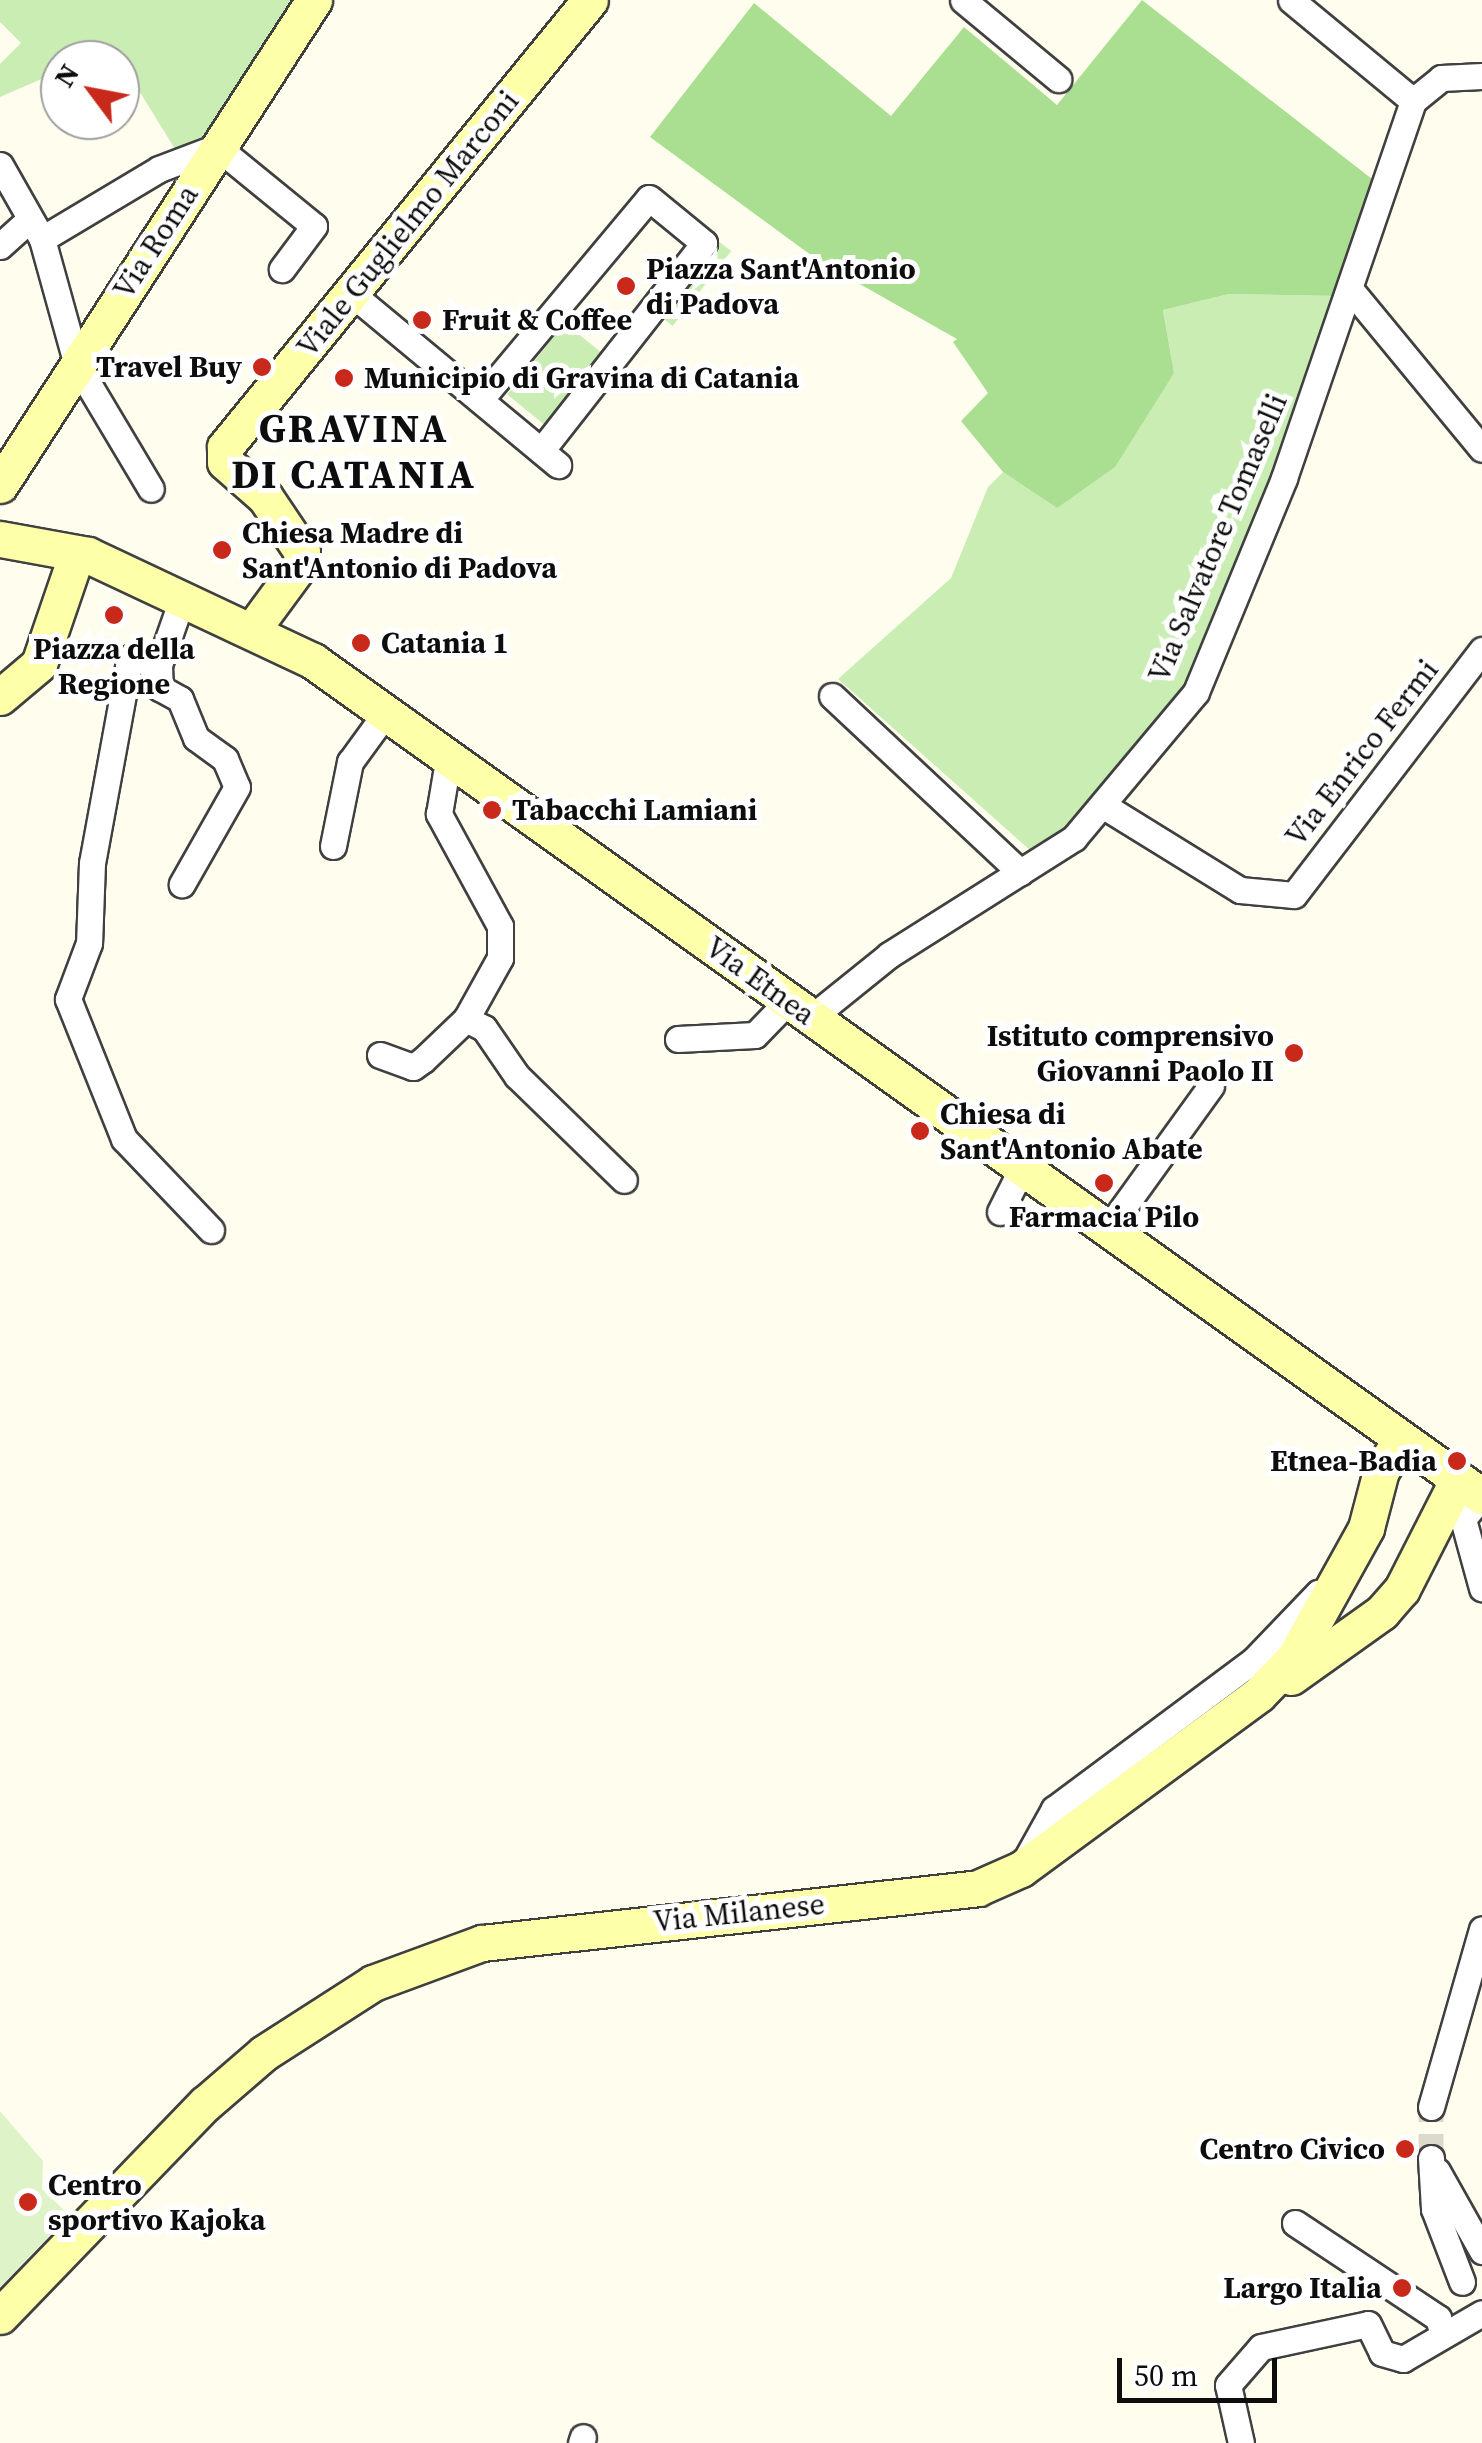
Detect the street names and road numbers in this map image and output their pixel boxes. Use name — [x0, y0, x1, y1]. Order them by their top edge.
street label: Viale Guglielmo Marconi — [289, 84, 527, 364]
street label: Via Roma — [106, 178, 206, 306]
street label: Via Salvatore Tomaselli — [1141, 388, 1295, 688]
street label: Via Enrico Fermi — [1278, 653, 1446, 853]
street label: Via Etnea — [698, 929, 822, 1033]
street label: Via Milanese — [652, 1886, 826, 1940]

